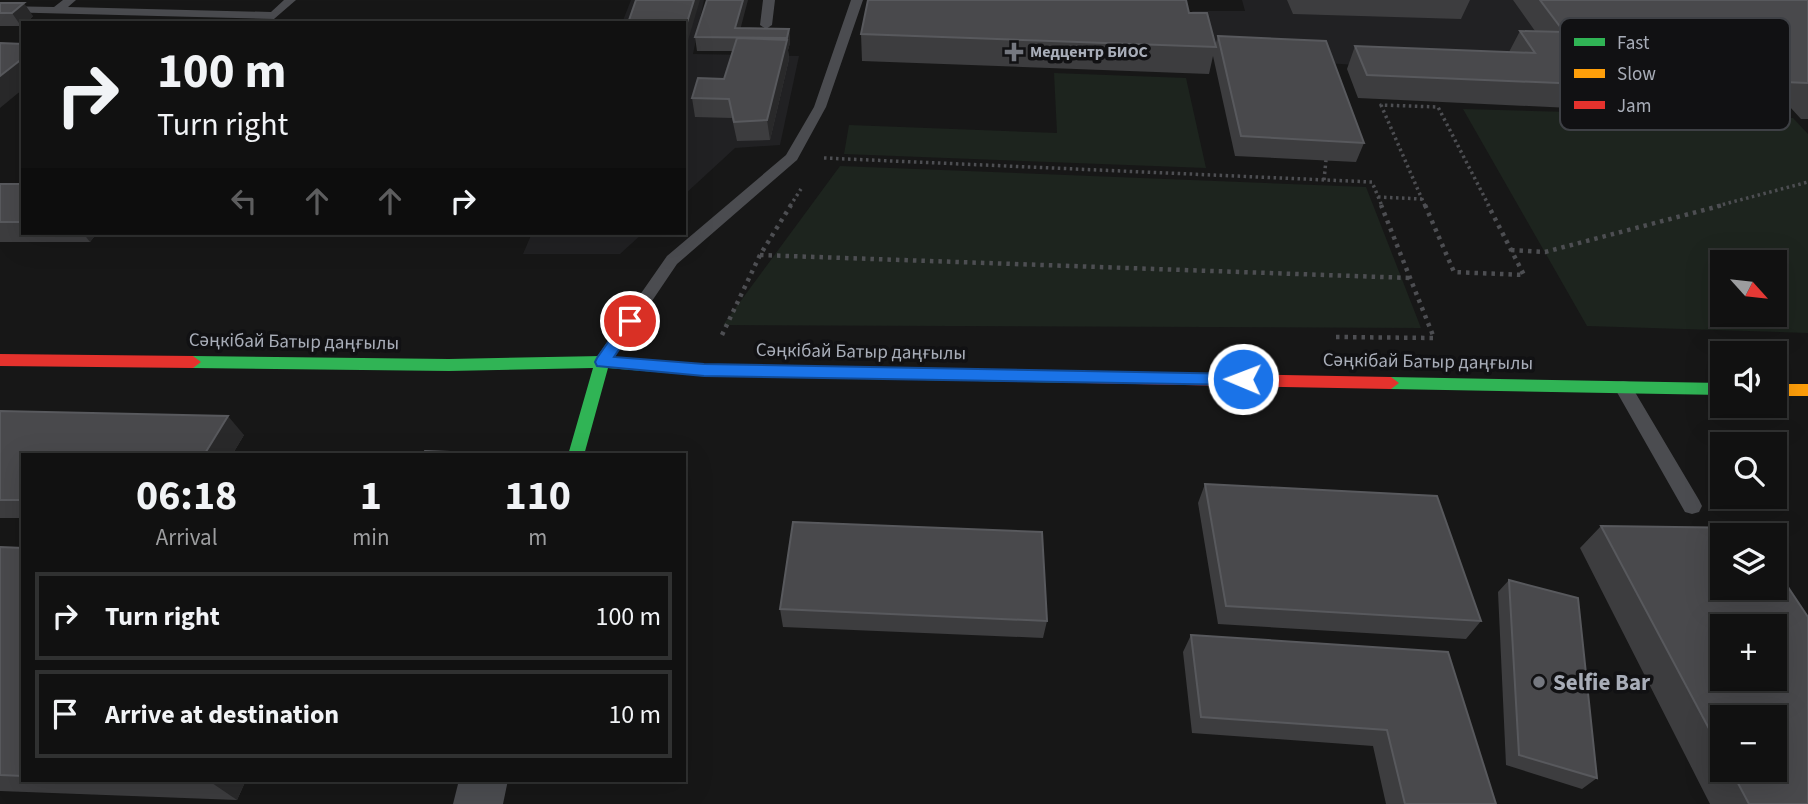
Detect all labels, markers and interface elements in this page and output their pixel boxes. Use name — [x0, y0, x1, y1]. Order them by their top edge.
legend — [1560, 18, 1790, 130]
text: Fast — [1617, 30, 1650, 57]
text: 100 m — [157, 37, 286, 107]
place label: Медцентр БИОС — [1030, 41, 1148, 63]
marker: Медцентр БИОС — [1004, 42, 1024, 62]
icon: right — [42, 49, 133, 140]
text: Slow — [1617, 61, 1656, 88]
text: Jam — [1617, 93, 1651, 120]
text: Turn right — [157, 102, 288, 148]
icon: left — [225, 182, 263, 220]
icon: ahead — [298, 182, 336, 220]
icon: ahead — [371, 182, 409, 220]
icon: right — [444, 182, 482, 220]
north arrow — [1710, 250, 1787, 327]
map controls — [1710, 250, 1787, 782]
pin — [600, 291, 660, 351]
icon: arrive — [611, 302, 649, 340]
street label: Сәңкібай Батыр даңғылы — [189, 327, 399, 357]
street label: Сәңкібай Батыр даңғылы — [756, 337, 966, 367]
button: sound — [1710, 341, 1787, 418]
position arrow — [1206, 342, 1280, 416]
street label: Сәңкібай Батыр даңғылы — [1323, 347, 1533, 377]
button: search — [1710, 432, 1787, 509]
text: 06:18 — [136, 466, 237, 526]
text: 1 — [360, 466, 382, 526]
text: 110 — [504, 466, 571, 526]
text: Arrival — [156, 521, 218, 554]
text: min — [352, 521, 390, 554]
text: m — [528, 521, 547, 554]
button: layers — [1710, 523, 1787, 600]
icon: right — [46, 597, 84, 635]
text: Turn right — [105, 598, 220, 635]
text: 100 m — [595, 598, 661, 635]
button: + — [1710, 614, 1787, 691]
place label: Selfie Bar — [1553, 666, 1651, 699]
marker: Selfie Bar — [1531, 674, 1547, 690]
icon: arrive — [46, 695, 84, 733]
text: Arrive at destination — [105, 696, 339, 733]
text: 10 m — [608, 696, 661, 733]
button: − — [1710, 705, 1787, 782]

